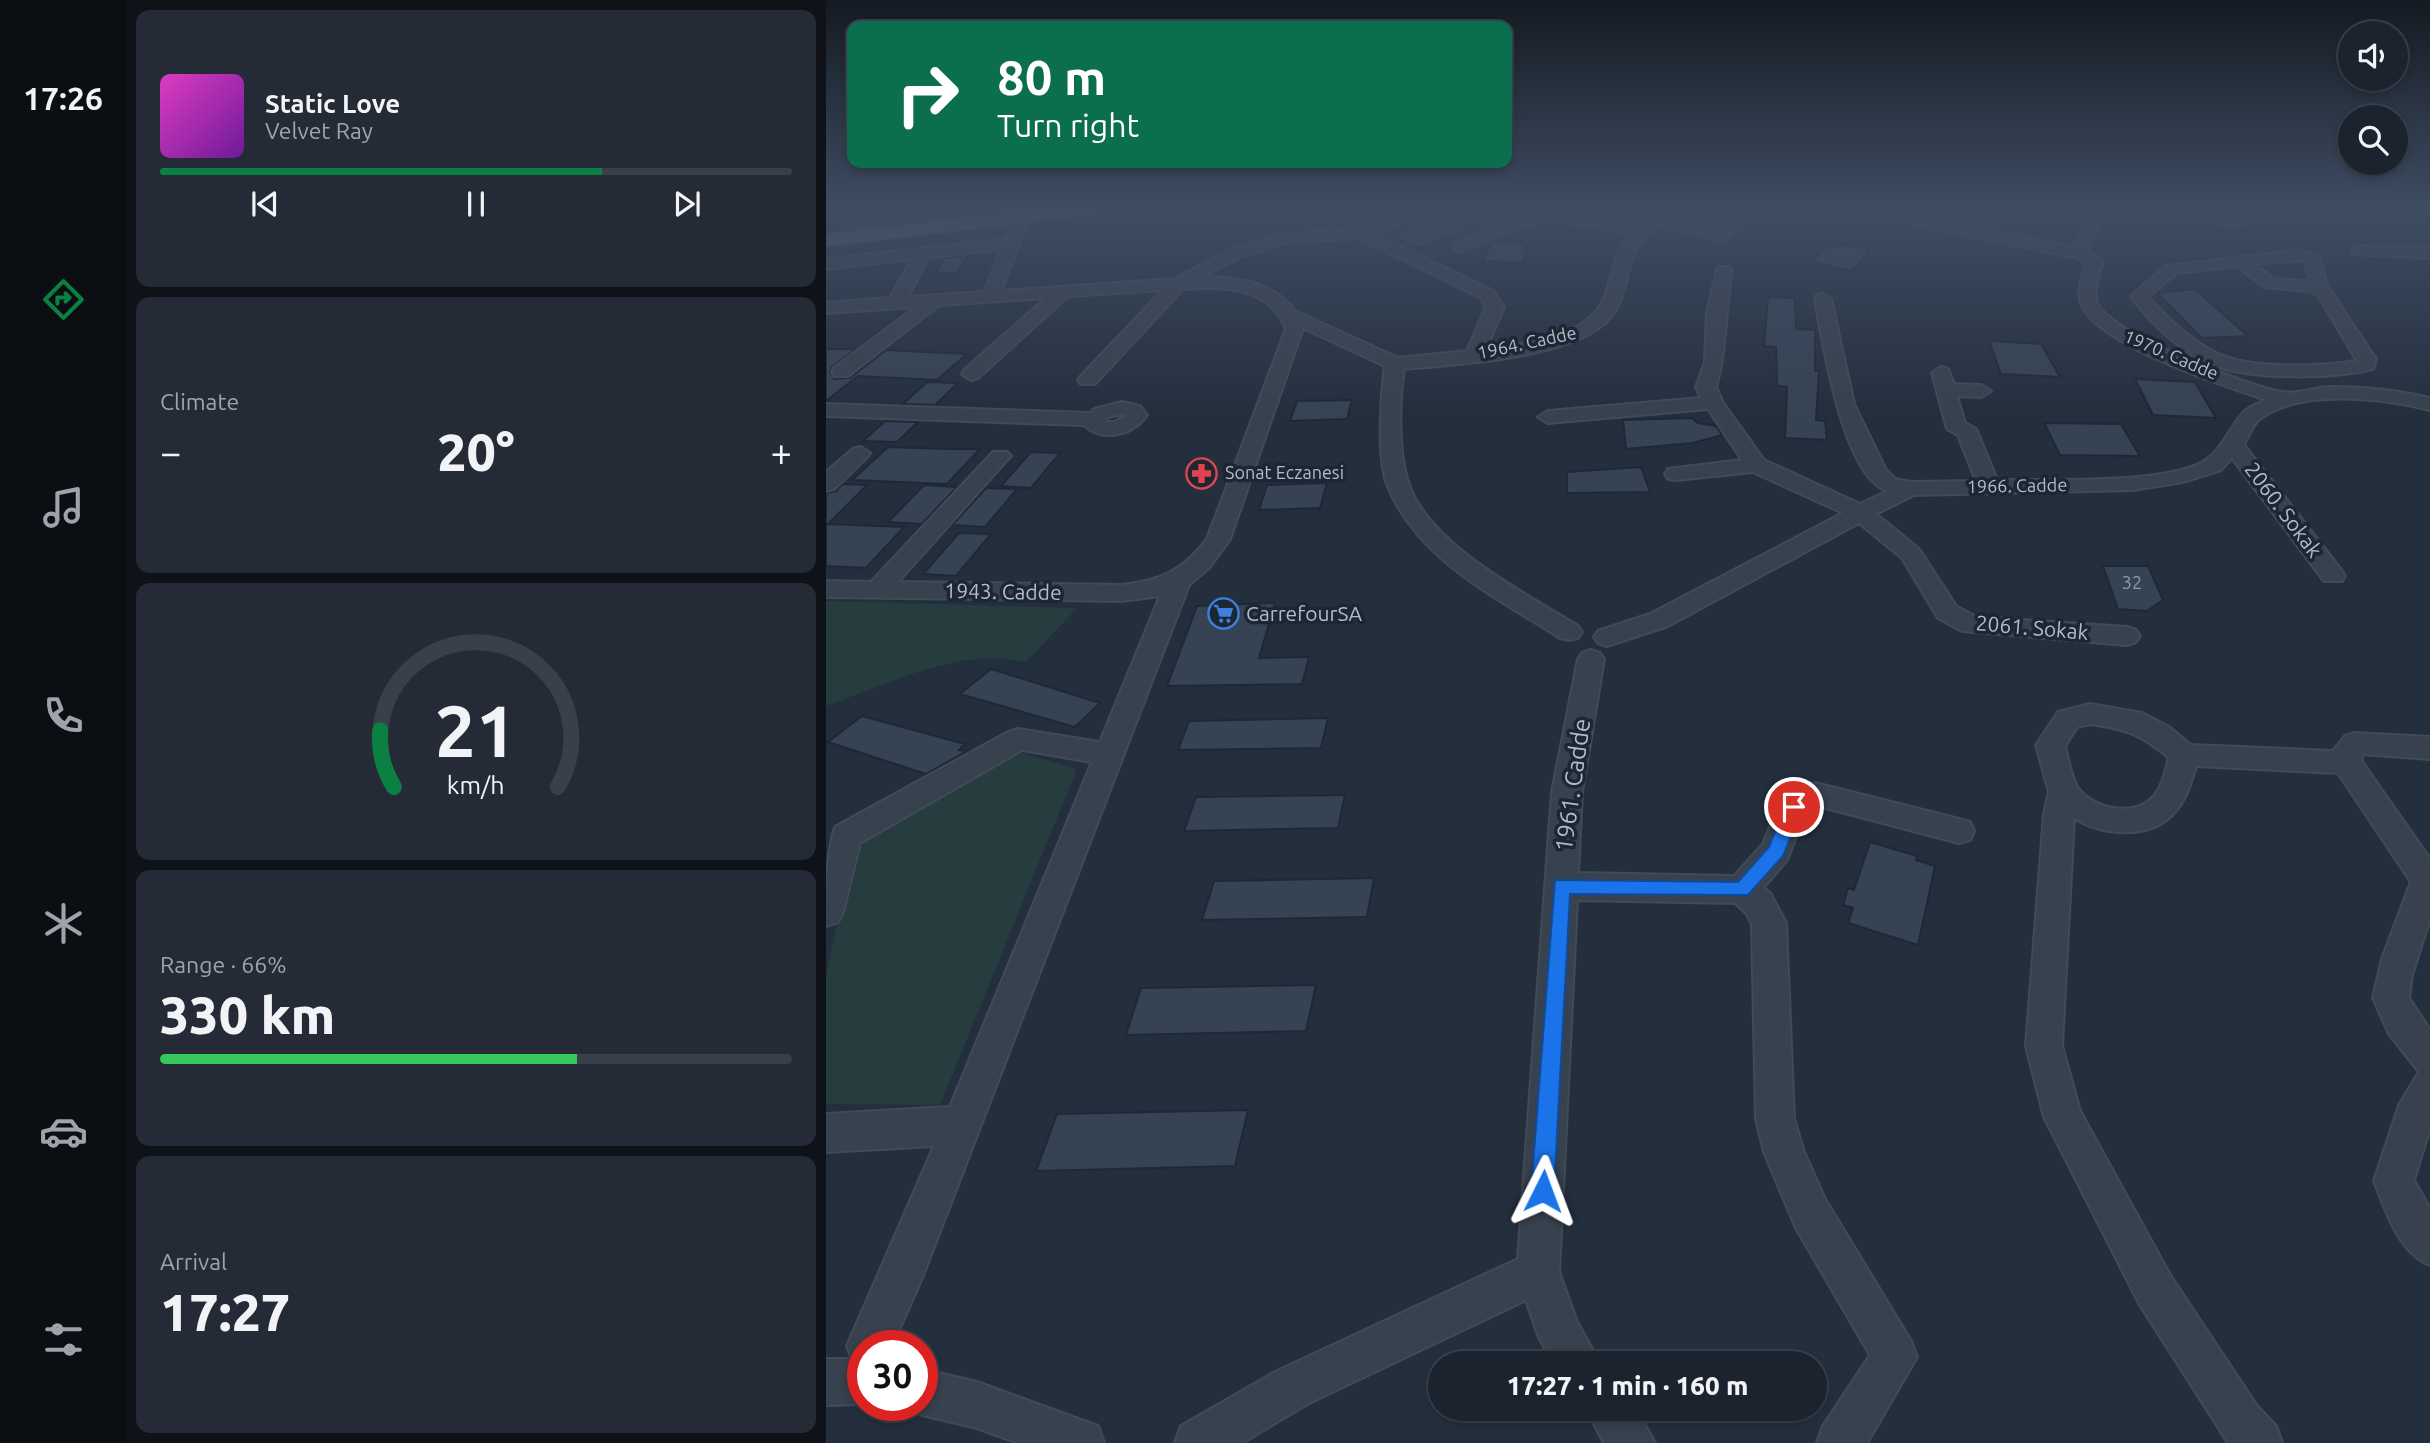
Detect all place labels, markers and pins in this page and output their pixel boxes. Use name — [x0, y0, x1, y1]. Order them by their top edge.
pharmacy icon: Sonat Eczanesi — [1185, 456, 1219, 490]
place label: Sonat Eczanesi — [1225, 462, 1344, 482]
supermarket icon: CarrefourSA — [1206, 597, 1240, 631]
place label: CarrefourSA — [1246, 601, 1362, 625]
pin — [1764, 777, 1824, 837]

